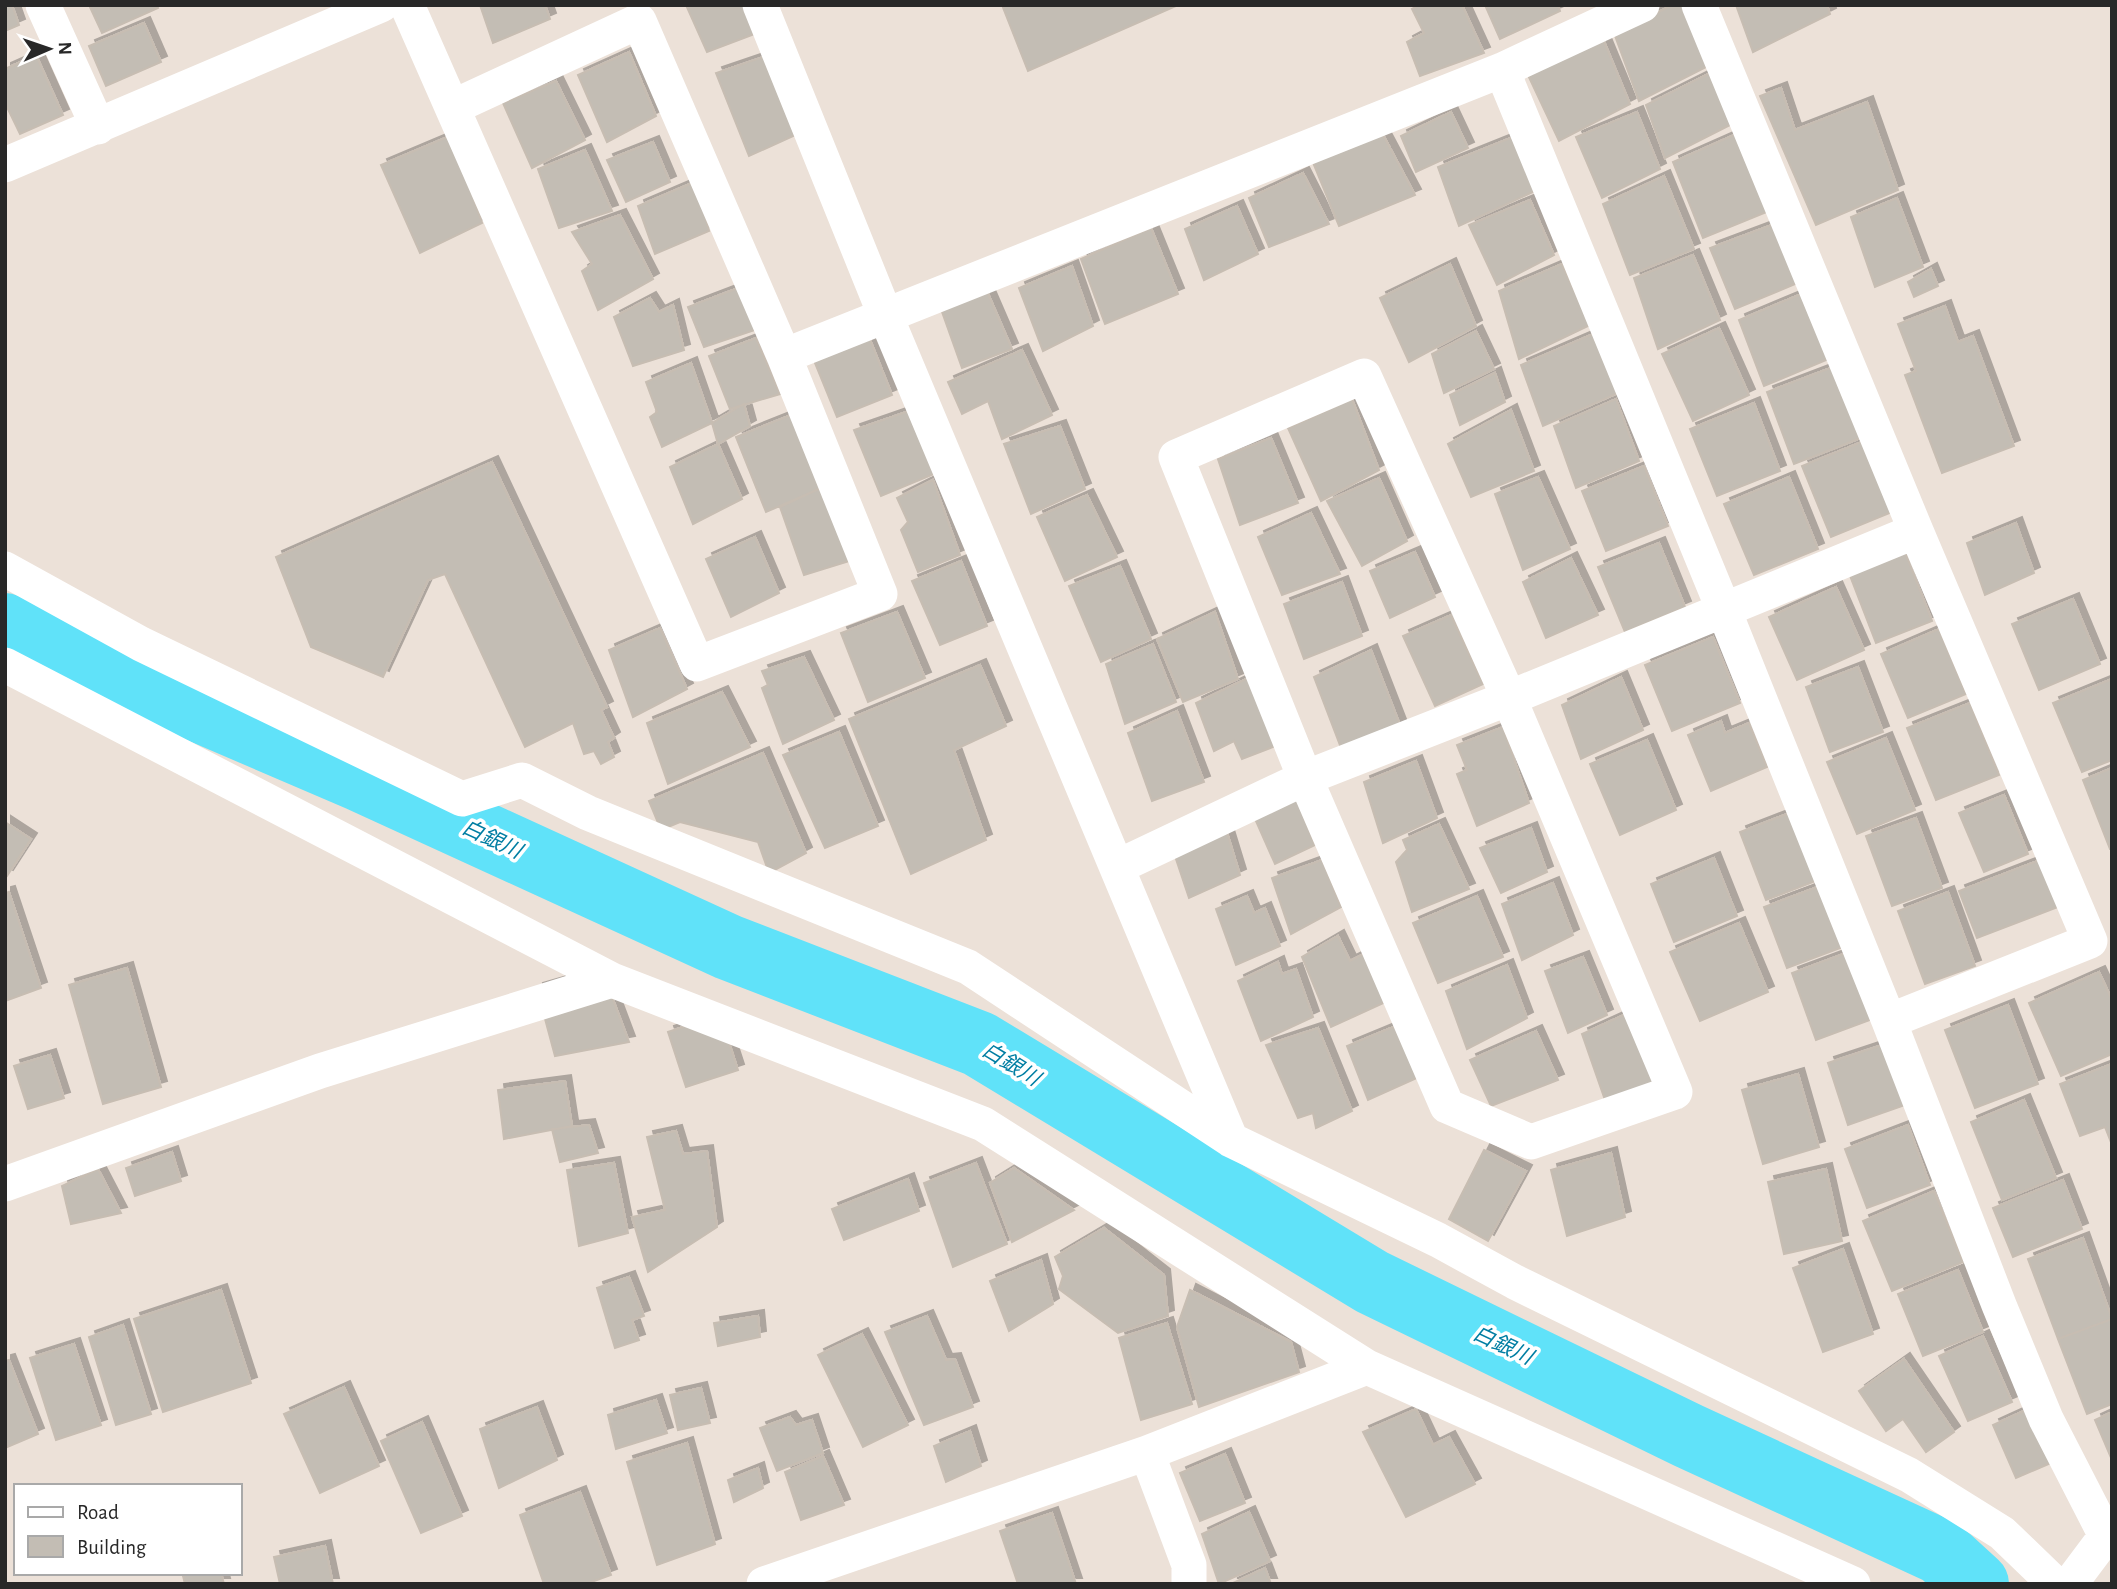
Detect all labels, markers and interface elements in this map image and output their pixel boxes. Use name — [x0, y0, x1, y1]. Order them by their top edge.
north arrow — [14, 14, 84, 84]
text: N — [55, 42, 74, 55]
water label: 白銀川 — [459, 816, 527, 863]
water label: 白銀川 — [978, 1038, 1045, 1091]
water label: 白銀川 — [1470, 1322, 1538, 1369]
legend — [14, 1484, 242, 1575]
text: Road — [77, 1502, 119, 1523]
text: Building — [77, 1537, 147, 1558]

